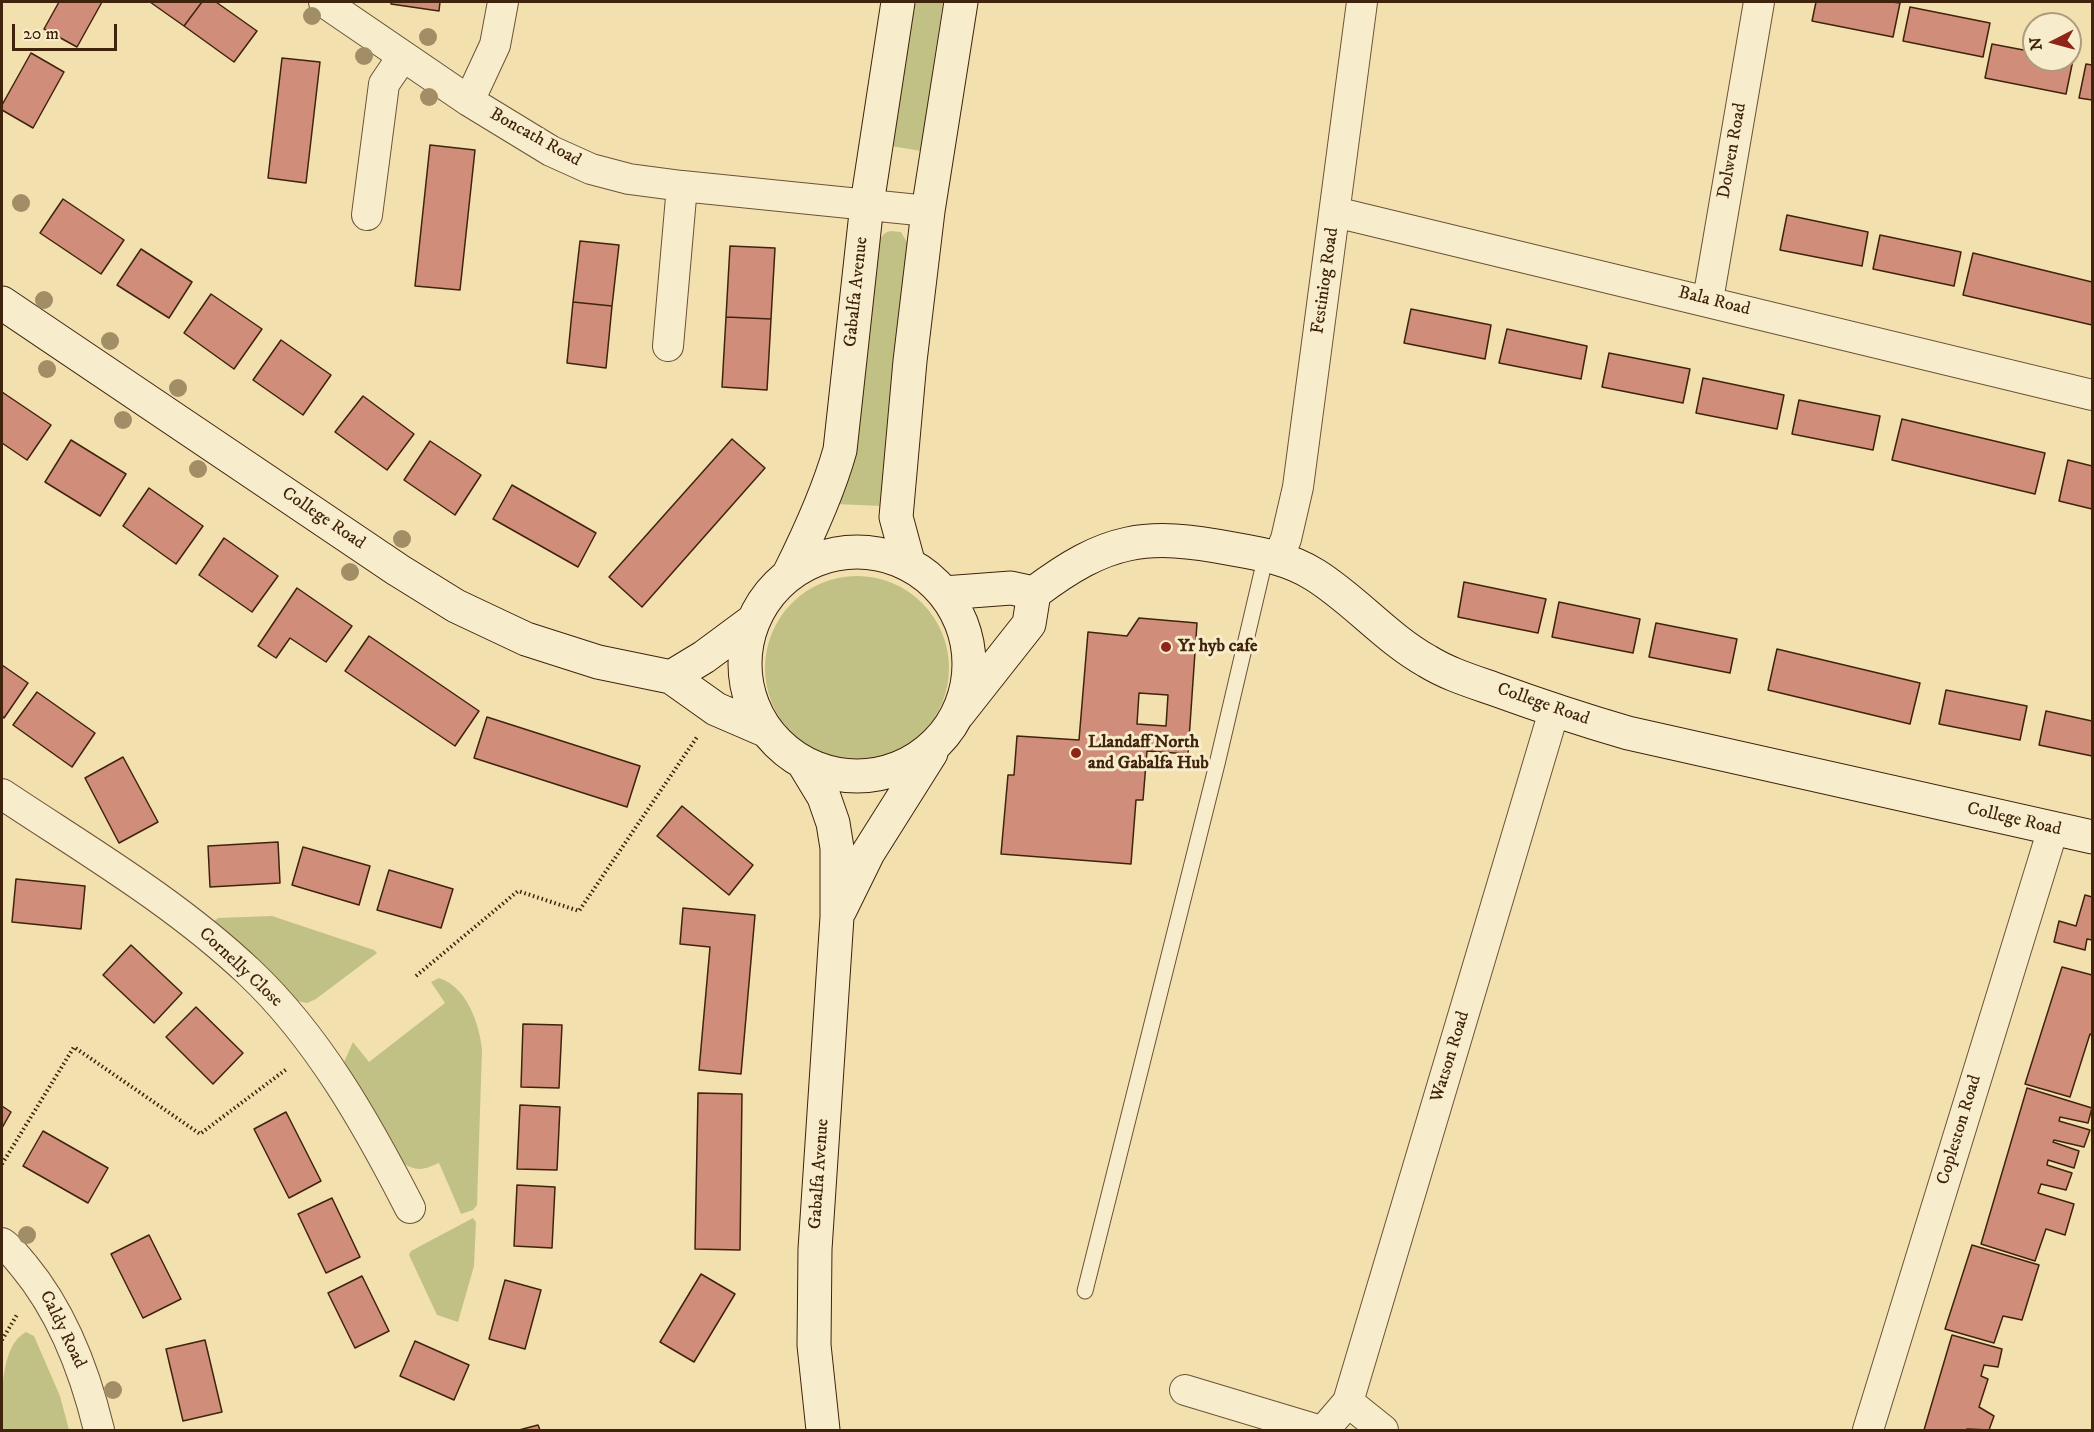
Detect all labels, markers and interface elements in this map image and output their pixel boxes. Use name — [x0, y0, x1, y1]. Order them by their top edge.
scale bar — [15, 12, 120, 50]
north arrow — [2022, 12, 2082, 72]
text: 20 m — [23, 23, 59, 45]
text: N — [2025, 36, 2047, 51]
street label: Dolwen Road — [1714, 101, 1752, 201]
street label: Boncath Road — [485, 104, 585, 172]
street label: Festiniog Road — [1308, 226, 1344, 336]
street label: Gabalfa Avenue — [840, 236, 874, 348]
street label: Bala Road — [1676, 283, 1752, 321]
street label: College Road — [277, 483, 369, 555]
place label: Yr hyb cafe — [1178, 636, 1257, 658]
marker: Yr hyb cafe — [1159, 640, 1173, 654]
street label: College Road — [1494, 679, 1592, 731]
place label: Llandaff North and Gabalfa Hub — [1088, 732, 1209, 774]
marker: Llandaff North and Gabalfa Hub — [1069, 746, 1083, 760]
street label: College Road — [1965, 799, 2063, 841]
street label: Cornelly Close — [194, 924, 286, 1012]
street label: Watson Road — [1427, 1009, 1475, 1105]
street label: Copleston Road — [1933, 1073, 1987, 1187]
street label: Gabalfa Avenue — [805, 1118, 835, 1230]
street label: Caldy Road — [34, 1288, 90, 1372]

